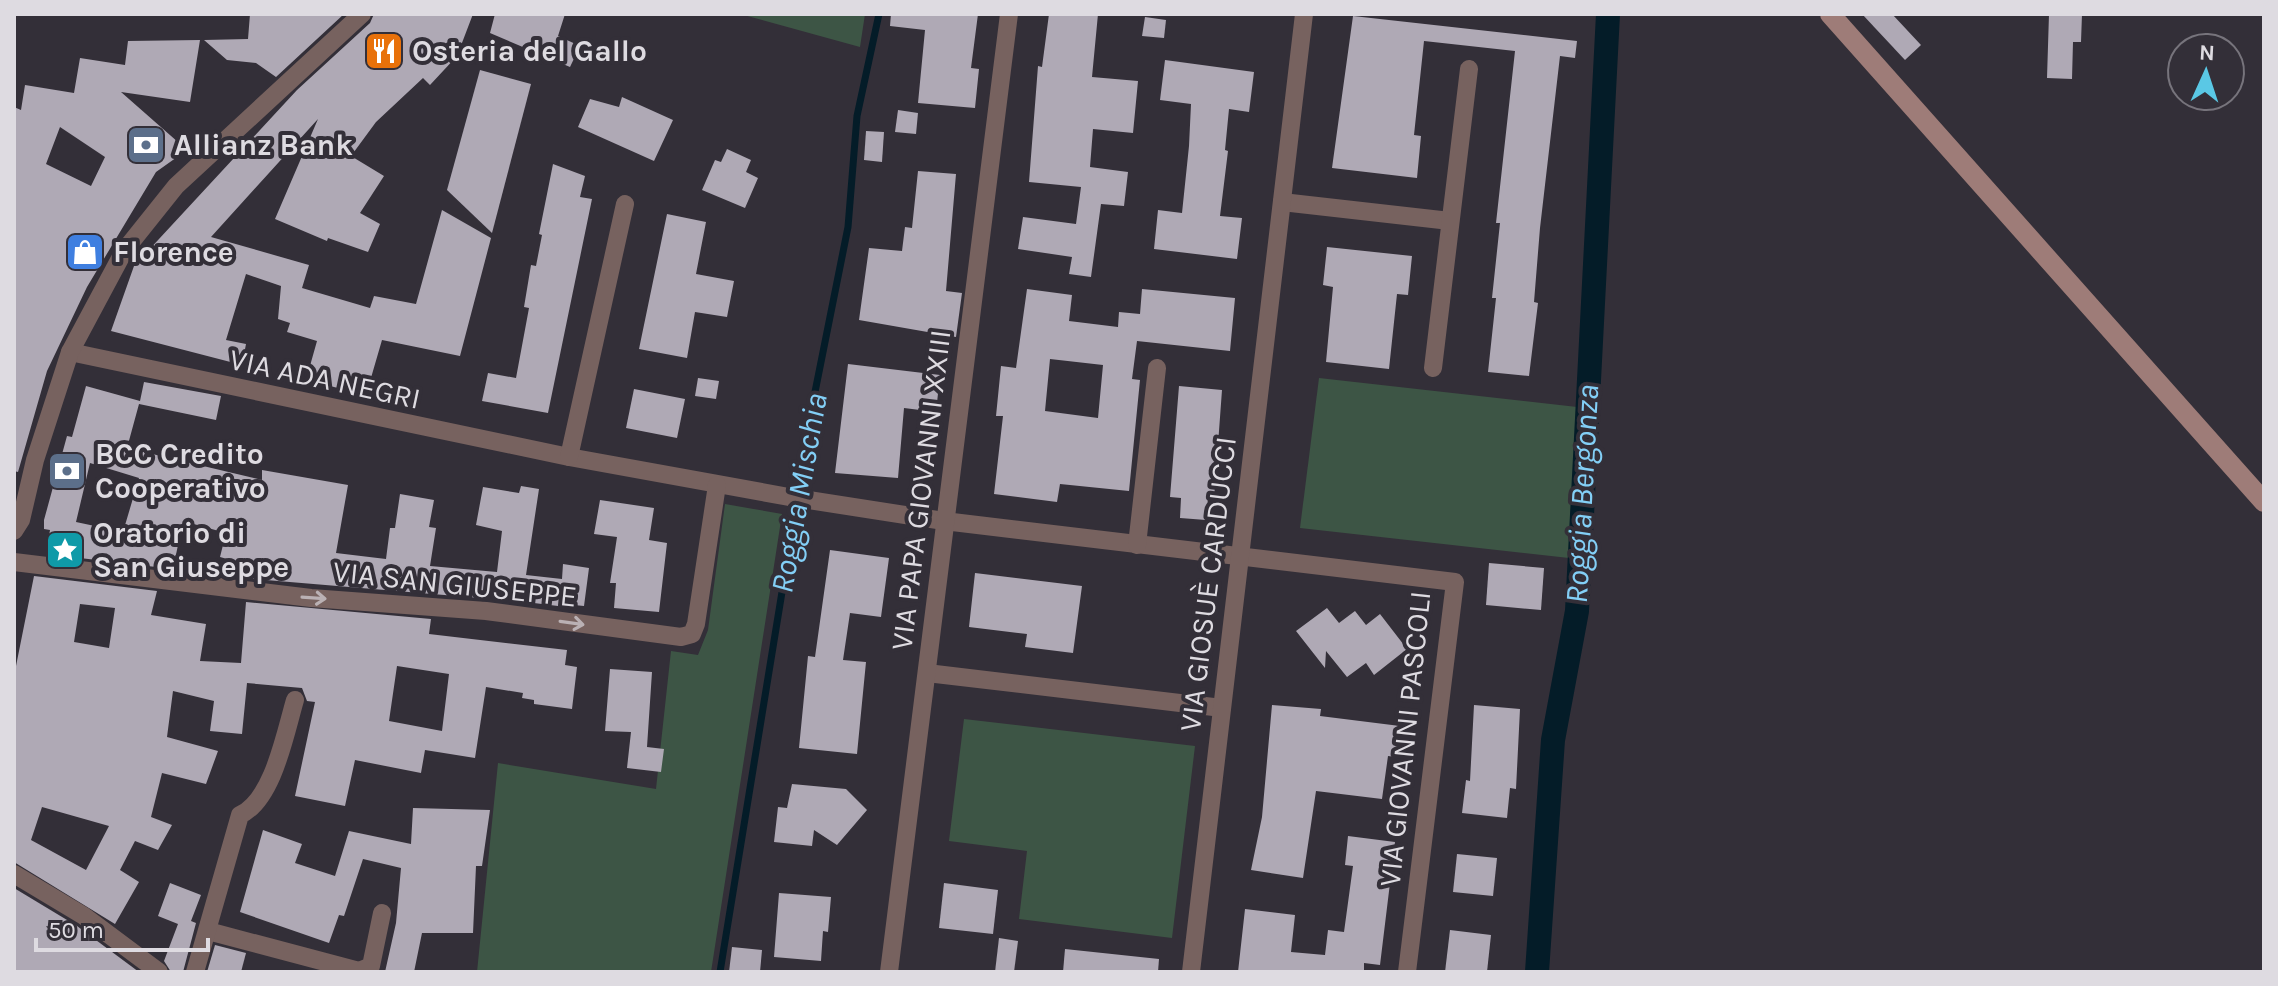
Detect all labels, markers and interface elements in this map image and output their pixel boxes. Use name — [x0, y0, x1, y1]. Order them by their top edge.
restaurant icon: Osteria del Gallo — [363, 30, 405, 72]
north arrow — [2166, 32, 2246, 112]
place label: Osteria del Gallo — [412, 33, 647, 69]
text: N — [2198, 40, 2216, 66]
bank icon: Allianz Bank — [125, 124, 167, 166]
place label: Allianz Bank — [174, 127, 353, 163]
shop icon: Florence — [64, 231, 106, 273]
place label: Florence — [113, 234, 234, 270]
street label: VIA PAPA GIOVANNI XXIII — [883, 328, 959, 652]
street label: VIA ADA NEGRI — [226, 341, 424, 417]
water label: Roggia Bergonza — [1558, 383, 1606, 605]
water label: Roggia Mischia — [763, 390, 835, 596]
street label: VIA GIOSUÈ CARDUCCI — [1172, 434, 1244, 734]
place label: BCC Credito Cooperativo — [95, 436, 266, 506]
bank icon: BCC Credito Cooperativo — [46, 450, 88, 492]
place label: Oratorio di San Giuseppe — [93, 515, 289, 585]
place icon: Oratorio di San Giuseppe — [44, 529, 86, 571]
street label: VIA SAN GIUSEPPE — [331, 553, 579, 615]
street label: VIA GIOVANNI PASCOLI — [1372, 589, 1438, 889]
one-way arrow — [300, 591, 327, 606]
one-way arrow — [559, 616, 585, 631]
scale bar — [36, 902, 208, 952]
text: 50 m — [48, 916, 104, 944]

